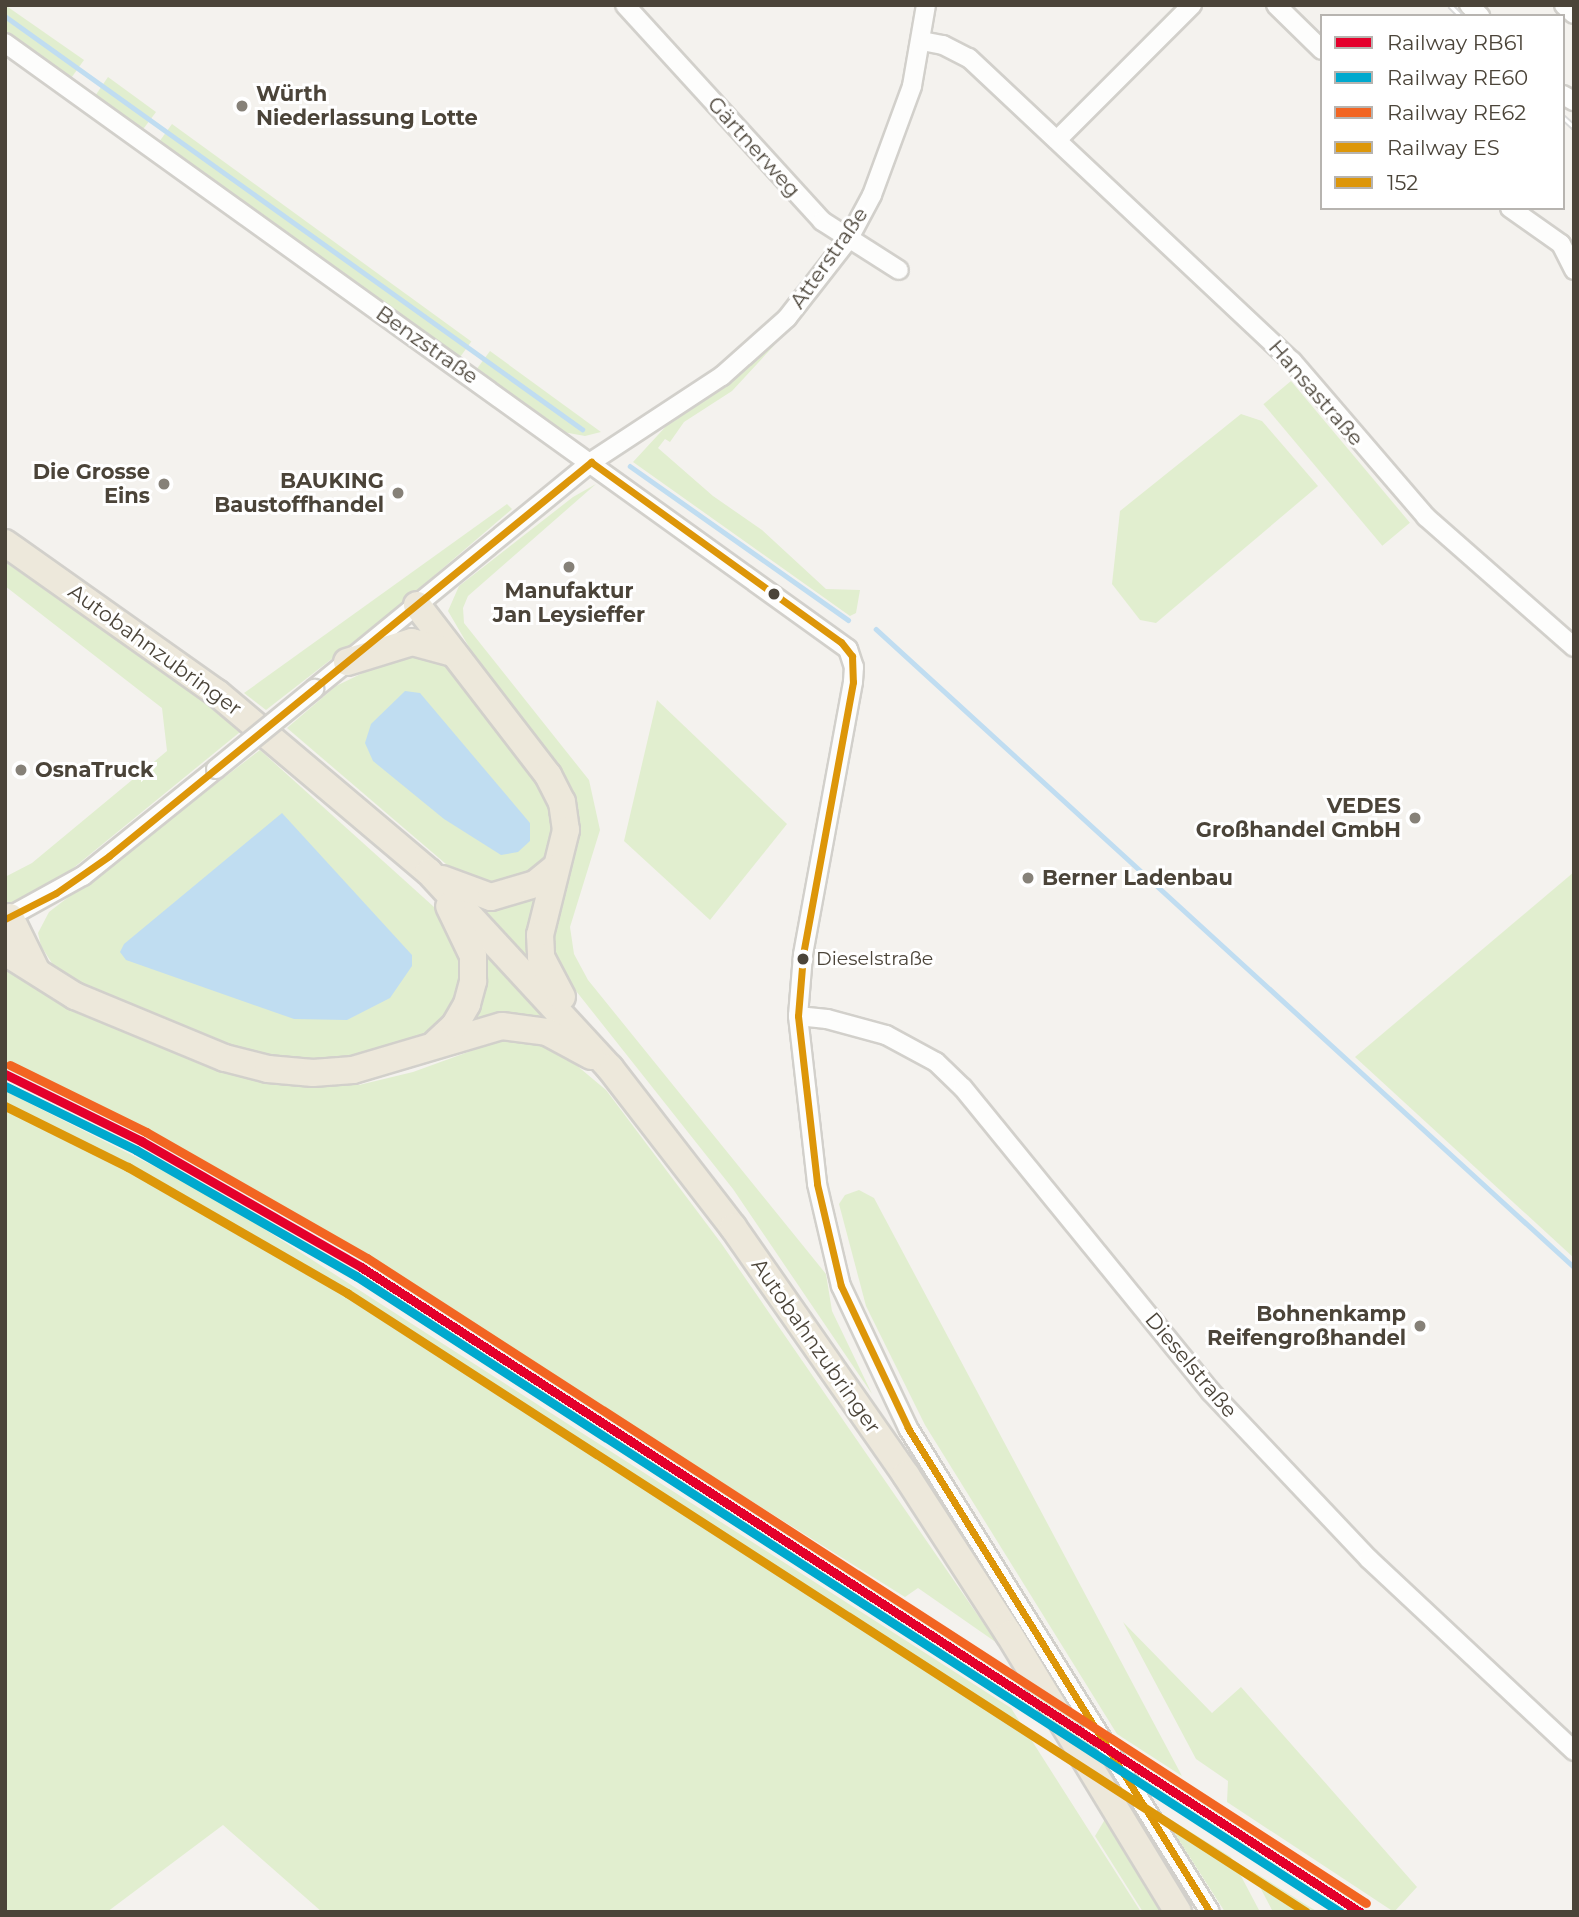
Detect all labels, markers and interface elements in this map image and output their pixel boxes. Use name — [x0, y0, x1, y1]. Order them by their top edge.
legend — [1320, 14, 1565, 210]
text: Railway RB61 — [1387, 30, 1524, 55]
text: Railway RE60 — [1387, 65, 1528, 90]
place label: Würth Niederlassung Lotte — [256, 81, 478, 131]
street label: Gärtnerweg — [702, 91, 806, 203]
marker: Würth Niederlassung Lotte — [234, 98, 250, 114]
text: Railway RE62 — [1387, 100, 1526, 125]
text: Railway ES — [1387, 135, 1500, 160]
text: 152 — [1387, 170, 1418, 195]
street label: Atterstraße — [785, 203, 873, 313]
street label: Benzstraße — [371, 301, 483, 389]
street label: Hansastraße — [1263, 335, 1369, 451]
place label: Die Grosse Eins — [33, 459, 150, 509]
place label: BAUKING Baustoffhandel — [214, 468, 384, 518]
marker: Die Grosse Eins — [156, 476, 172, 492]
marker: BAUKING Baustoffhandel — [390, 485, 406, 501]
marker: Manufaktur Jan Leysieffer — [561, 559, 577, 575]
place label: Manufaktur Jan Leysieffer — [493, 578, 645, 628]
street label: Autobahnzubringer — [64, 579, 246, 721]
unlabelled marker — [767, 587, 781, 601]
place label: OsnaTruck — [35, 757, 154, 783]
marker: OsnaTruck — [13, 762, 29, 778]
place label: VEDES Großhandel GmbH — [1196, 793, 1401, 843]
marker: VEDES Großhandel GmbH — [1407, 810, 1423, 826]
place label: Berner Ladenbau — [1042, 865, 1233, 891]
marker: Berner Ladenbau — [1020, 870, 1036, 886]
place label: Dieselstraße — [816, 948, 933, 970]
marker: Dieselstraße — [796, 952, 810, 966]
street label: Autobahnzubringer — [746, 1254, 886, 1438]
place label: Bohnenkamp Reifengroßhandel — [1207, 1301, 1406, 1351]
street label: Dieselstraße — [1140, 1307, 1242, 1423]
marker: Bohnenkamp Reifengroßhandel — [1412, 1318, 1428, 1334]

